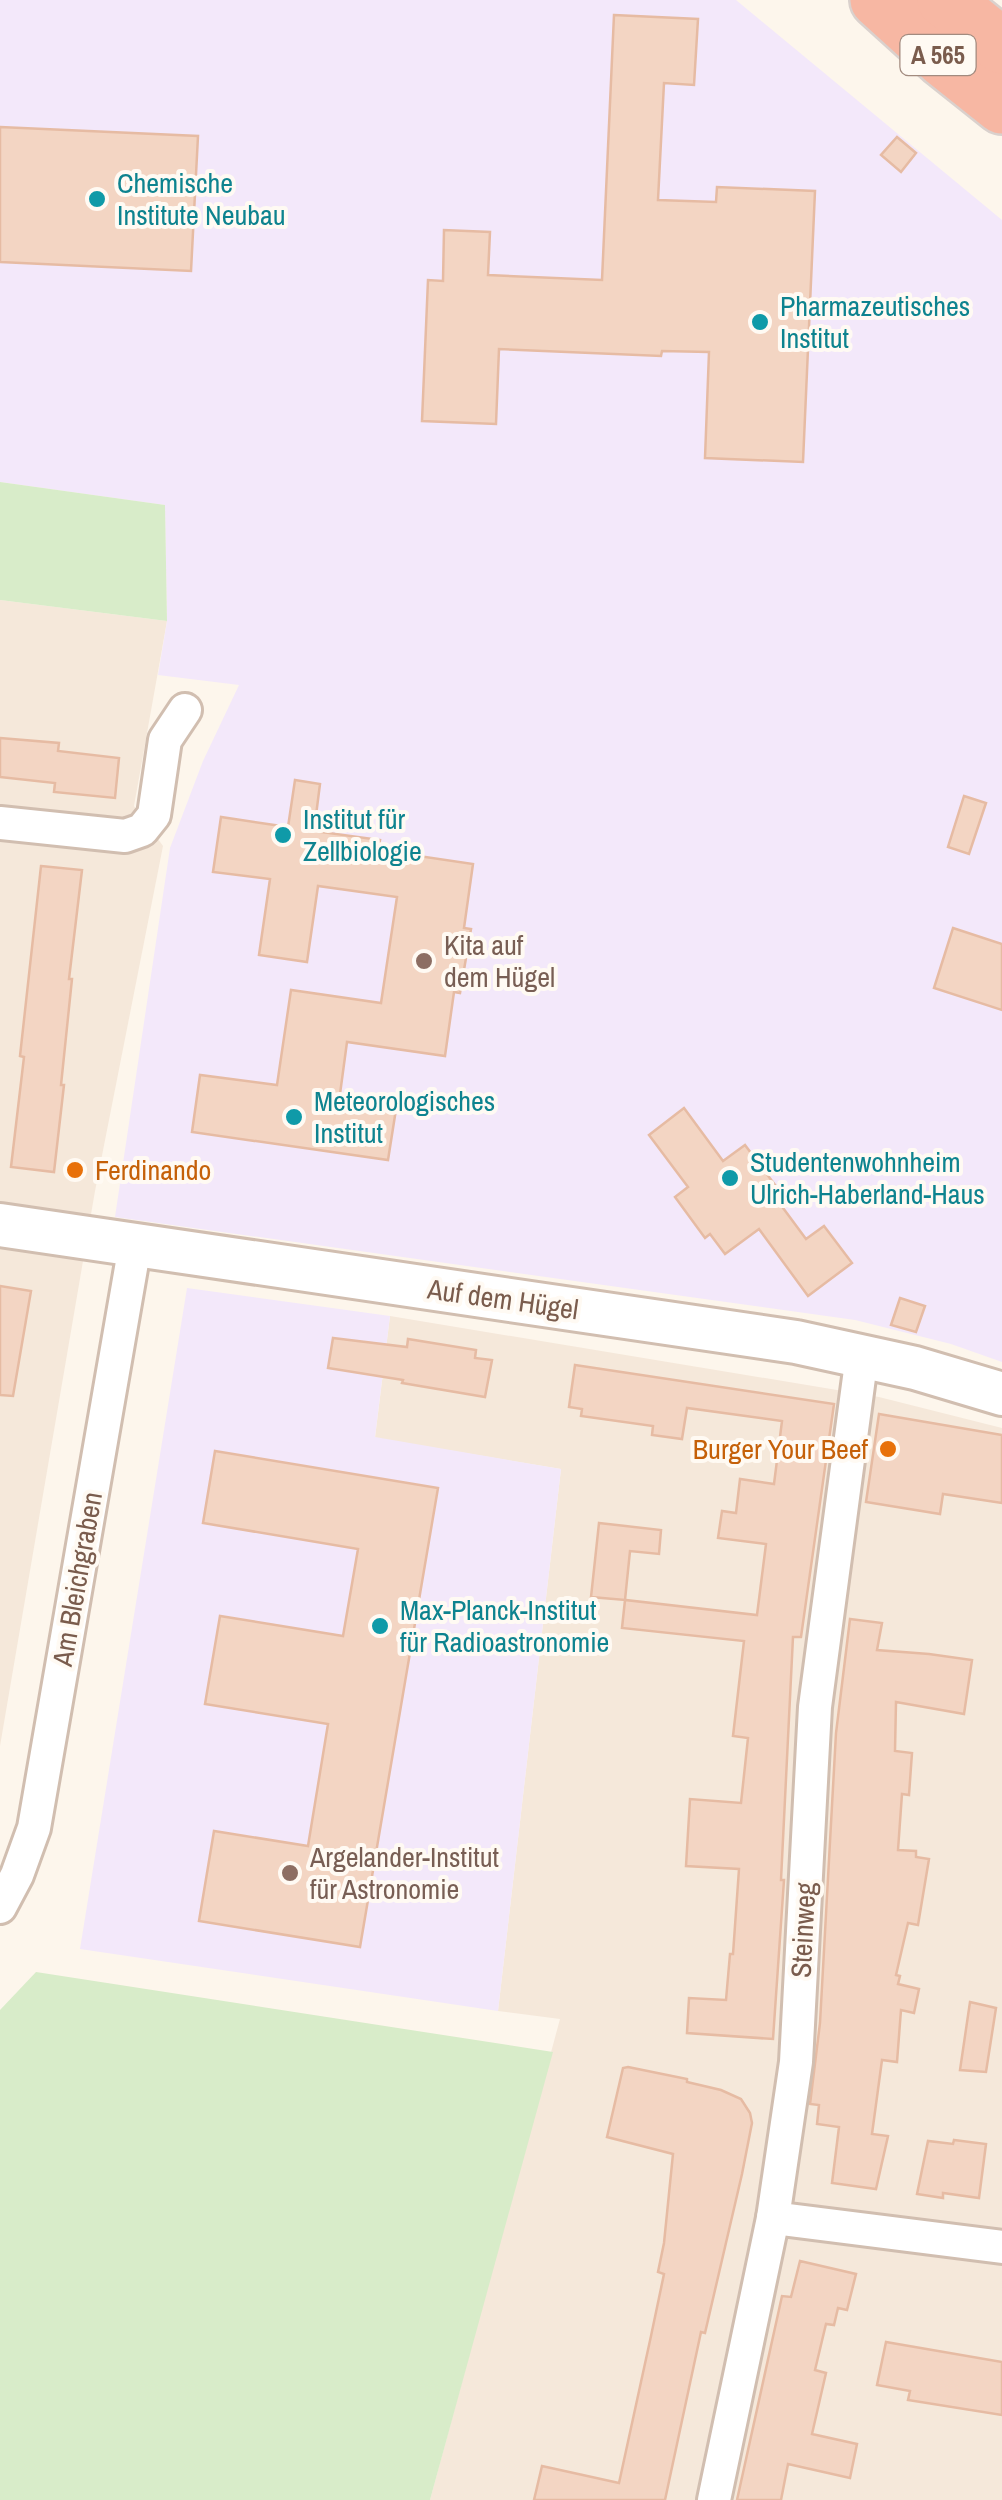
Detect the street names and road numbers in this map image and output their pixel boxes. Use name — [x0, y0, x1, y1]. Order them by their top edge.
road number: A 565 — [900, 35, 976, 75]
street label: Auf dem Hügel — [424, 1269, 581, 1328]
street label: Am Bleichgraben — [43, 1489, 111, 1670]
street label: Steinweg — [782, 1881, 824, 1979]

